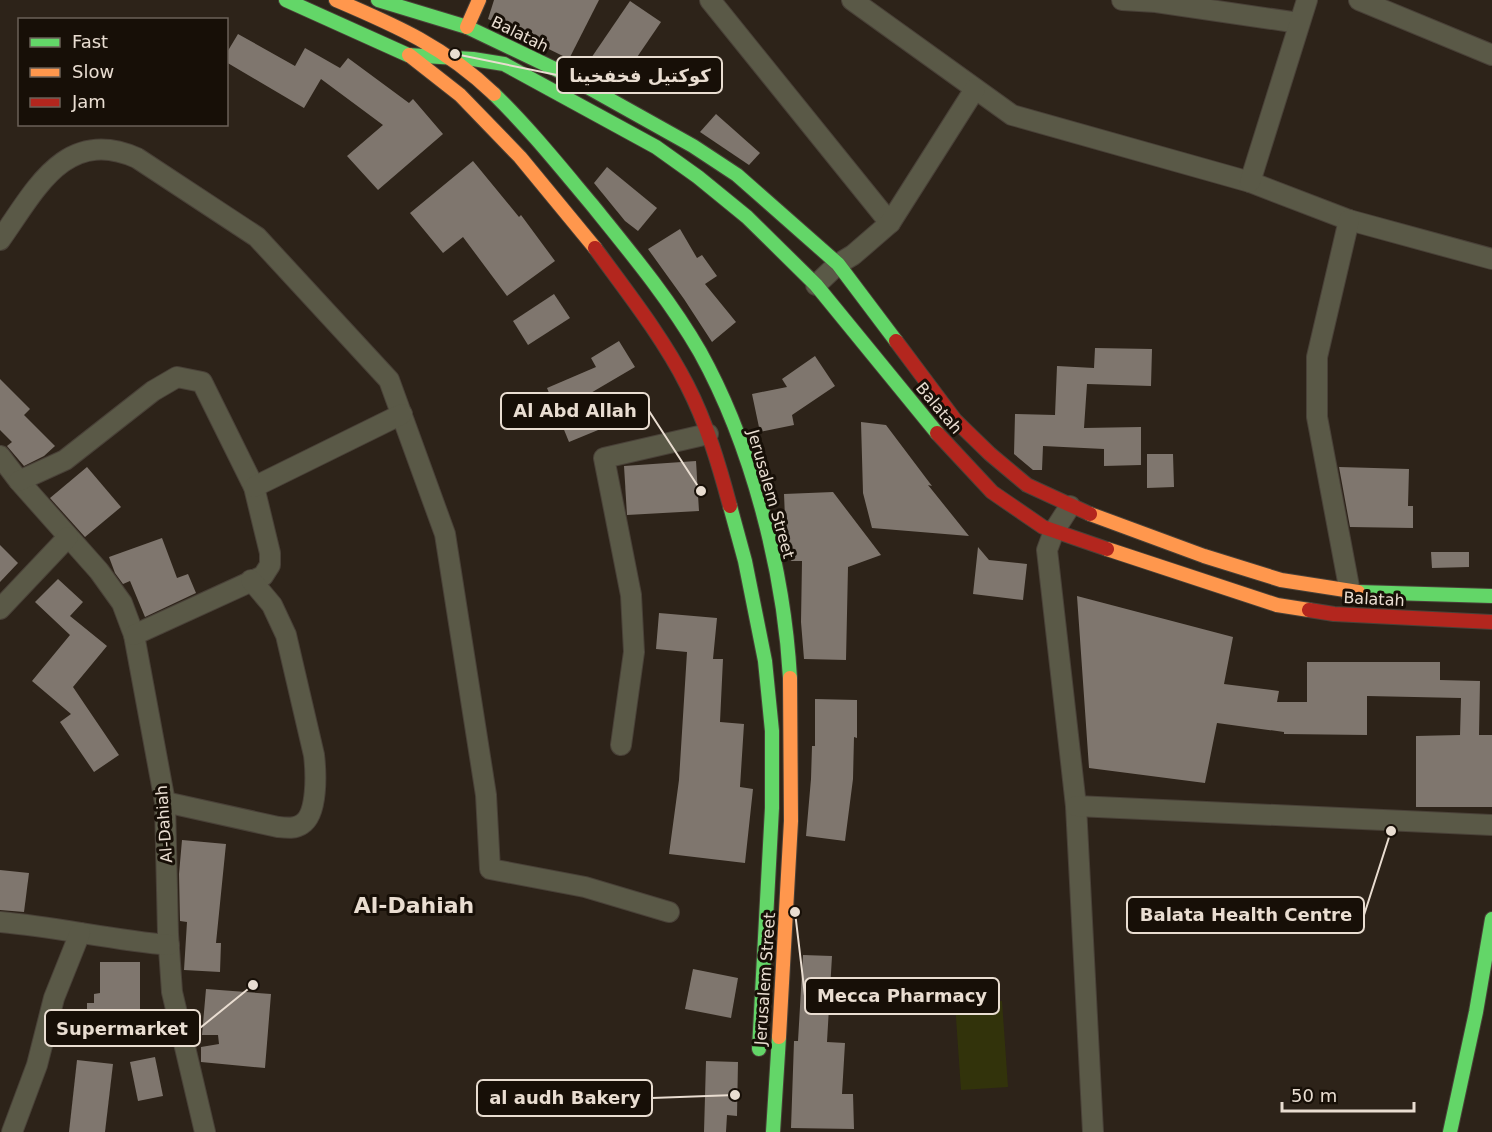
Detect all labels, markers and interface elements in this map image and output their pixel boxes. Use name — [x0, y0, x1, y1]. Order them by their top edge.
street label: Balatah — [488, 12, 552, 56]
legend — [18, 18, 228, 126]
text: Fast — [72, 31, 108, 52]
callout: كوكتيل فخفخينا — [557, 57, 722, 93]
text: Slow — [72, 61, 114, 82]
text: كوكتيل فخفخينا — [569, 65, 711, 87]
text: Jam — [71, 91, 106, 112]
street label: Balatah — [912, 378, 966, 438]
callout: Al Abd Allah — [501, 393, 649, 429]
text: Al Abd Allah — [513, 400, 637, 421]
street label: Jerusalem Street — [743, 426, 798, 561]
street label: Balatah — [1343, 588, 1405, 610]
street label: Al-Dahiah — [152, 785, 176, 863]
district label: Al-Dahiah — [354, 893, 474, 918]
callout: Balata Health Centre — [1127, 897, 1364, 933]
text: Balata Health Centre — [1140, 904, 1352, 925]
street label: Jerusalem Street — [751, 912, 779, 1047]
callout: Mecca Pharmacy — [805, 978, 999, 1014]
text: Mecca Pharmacy — [817, 985, 987, 1006]
callout: Supermarket — [45, 1010, 200, 1046]
text: Supermarket — [56, 1018, 188, 1039]
scale bar — [1282, 1075, 1414, 1113]
callout: al audh Bakery — [477, 1080, 652, 1116]
text: 50 m — [1291, 1085, 1337, 1106]
text: al audh Bakery — [489, 1087, 641, 1108]

